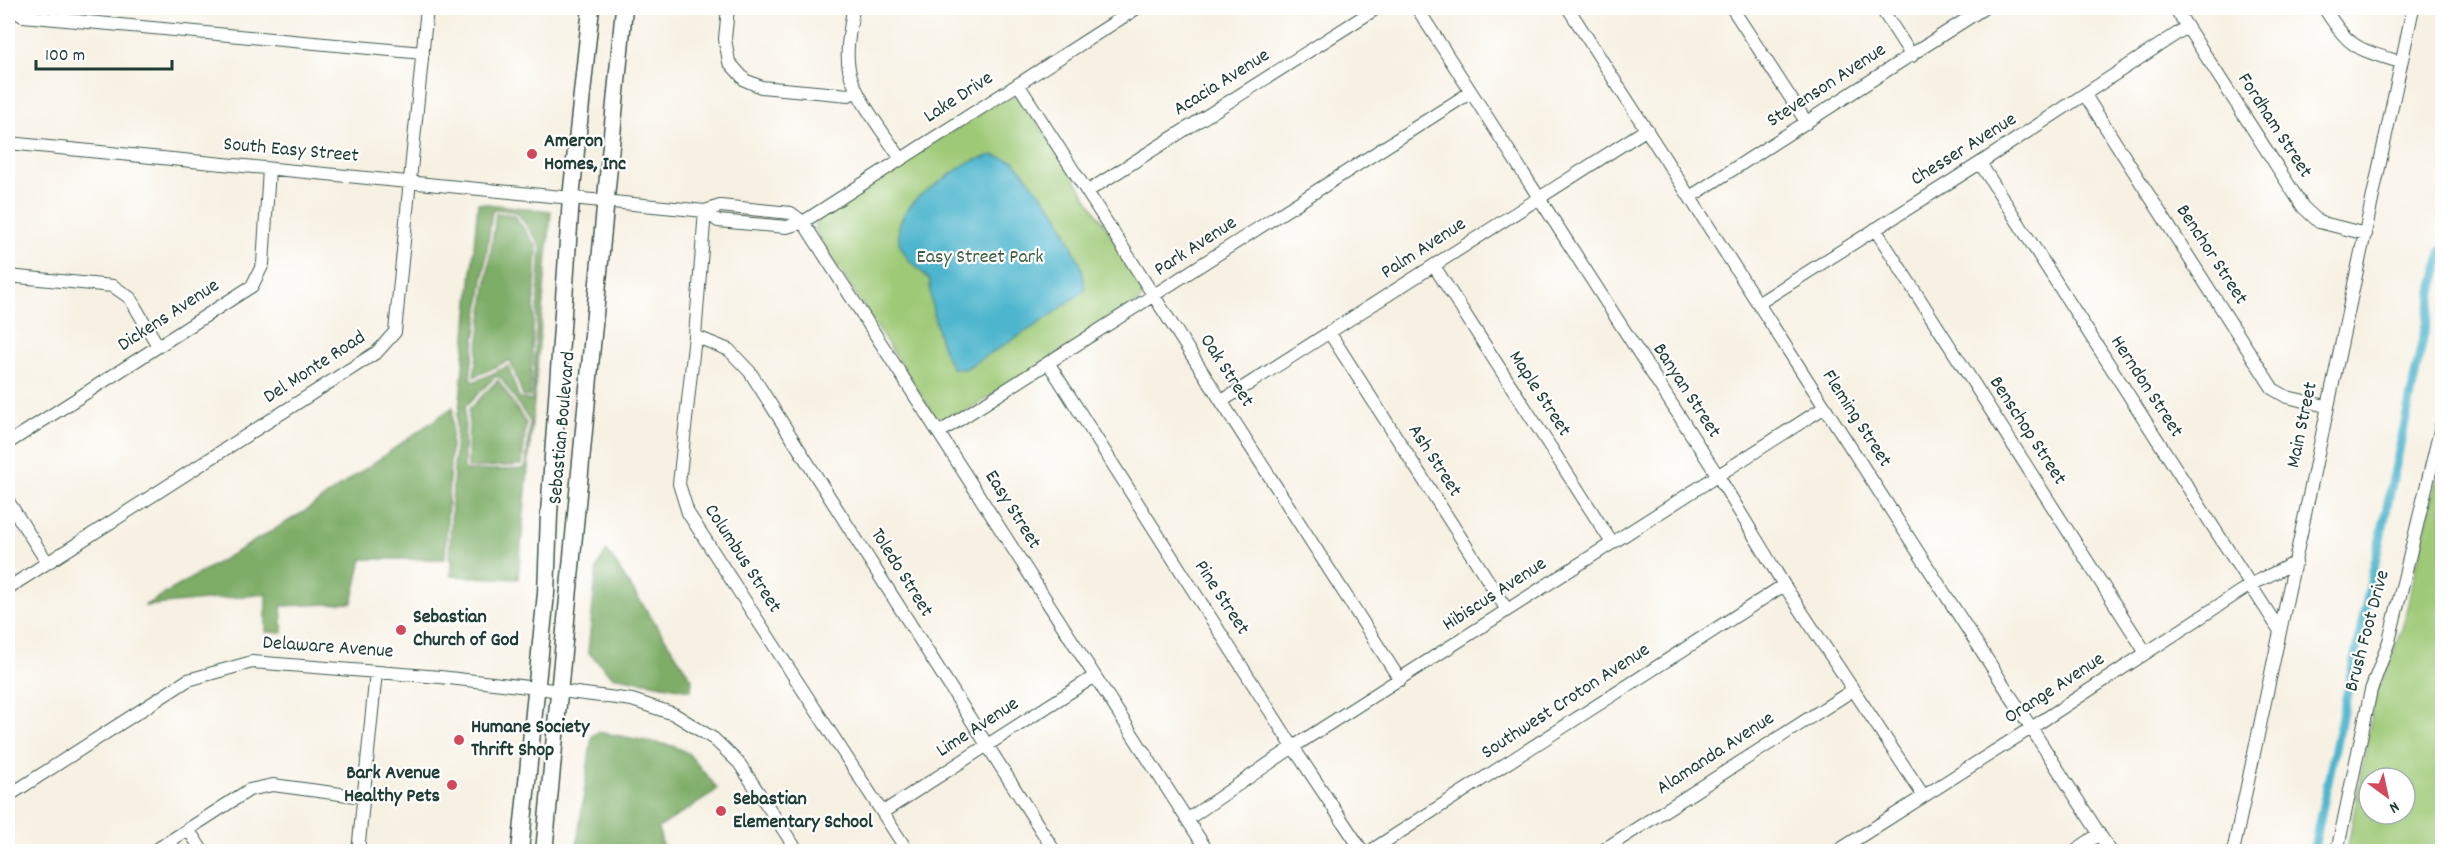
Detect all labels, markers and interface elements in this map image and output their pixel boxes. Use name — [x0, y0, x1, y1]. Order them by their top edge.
scale bar — [36, 33, 172, 71]
street label: Stevenson Avenue — [1762, 37, 1892, 135]
street label: Acacia Avenue — [1168, 42, 1276, 124]
text: 100 m — [45, 44, 85, 69]
street label: Lake Drive — [919, 65, 999, 131]
street label: Fordham Street — [2230, 68, 2318, 184]
street label: Chesser Avenue — [1906, 106, 2023, 194]
place label: Ameron Homes, Inc — [544, 128, 626, 179]
street label: South Easy Street — [222, 131, 360, 171]
marker: Ameron Homes, Inc — [525, 147, 539, 161]
street label: Benchor Street — [2168, 199, 2254, 311]
street label: Park Avenue — [1149, 210, 1243, 284]
street label: Palm Avenue — [1376, 211, 1472, 287]
park label: Easy Street Park — [917, 244, 1043, 272]
street label: Dickens Avenue — [113, 273, 225, 359]
street label: Del Monte Road — [259, 325, 371, 411]
street label: Oak Street — [1192, 329, 1260, 413]
street label: Herndon Street — [2103, 331, 2189, 443]
street label: Banyan Street — [1645, 338, 1727, 444]
street label: Maple Street — [1501, 346, 1577, 442]
street label: Sebastian Boulevard — [542, 350, 584, 506]
street label: Fleming Street — [1814, 365, 1898, 473]
street label: Benschop Street — [1981, 371, 2073, 491]
street label: Main Street — [2280, 379, 2326, 471]
street label: Ash Street — [1400, 419, 1468, 503]
street label: Easy Street — [977, 465, 1047, 555]
street label: Columbus Street — [696, 499, 788, 619]
street label: Toledo Street — [863, 523, 939, 623]
street label: Hibiscus Avenue — [1437, 551, 1553, 639]
street label: Pine Street — [1186, 555, 1256, 641]
street label: Brush Foot Drive — [2338, 567, 2398, 695]
place label: Sebastian Church of God — [413, 604, 519, 655]
marker: Sebastian Church of God — [394, 623, 408, 637]
street label: Delaware Avenue — [262, 629, 395, 667]
street label: Southwest Croton Avenue — [1476, 637, 1656, 767]
street label: Orange Avenue — [1999, 646, 2111, 732]
street label: Lime Avenue — [931, 691, 1025, 765]
street label: Alamanda Avenue — [1652, 705, 1781, 803]
place label: Humane Society Thrift Shop — [471, 714, 590, 765]
marker: Humane Society Thrift Shop — [452, 733, 466, 747]
place label: Bark Avenue Healthy Pets — [344, 760, 440, 811]
north arrow — [2357, 766, 2417, 826]
marker: Bark Avenue Healthy Pets — [445, 778, 459, 792]
place label: Sebastian Elementary School — [733, 786, 873, 837]
text: N — [2384, 795, 2403, 818]
marker: Sebastian Elementary School — [714, 804, 728, 818]

